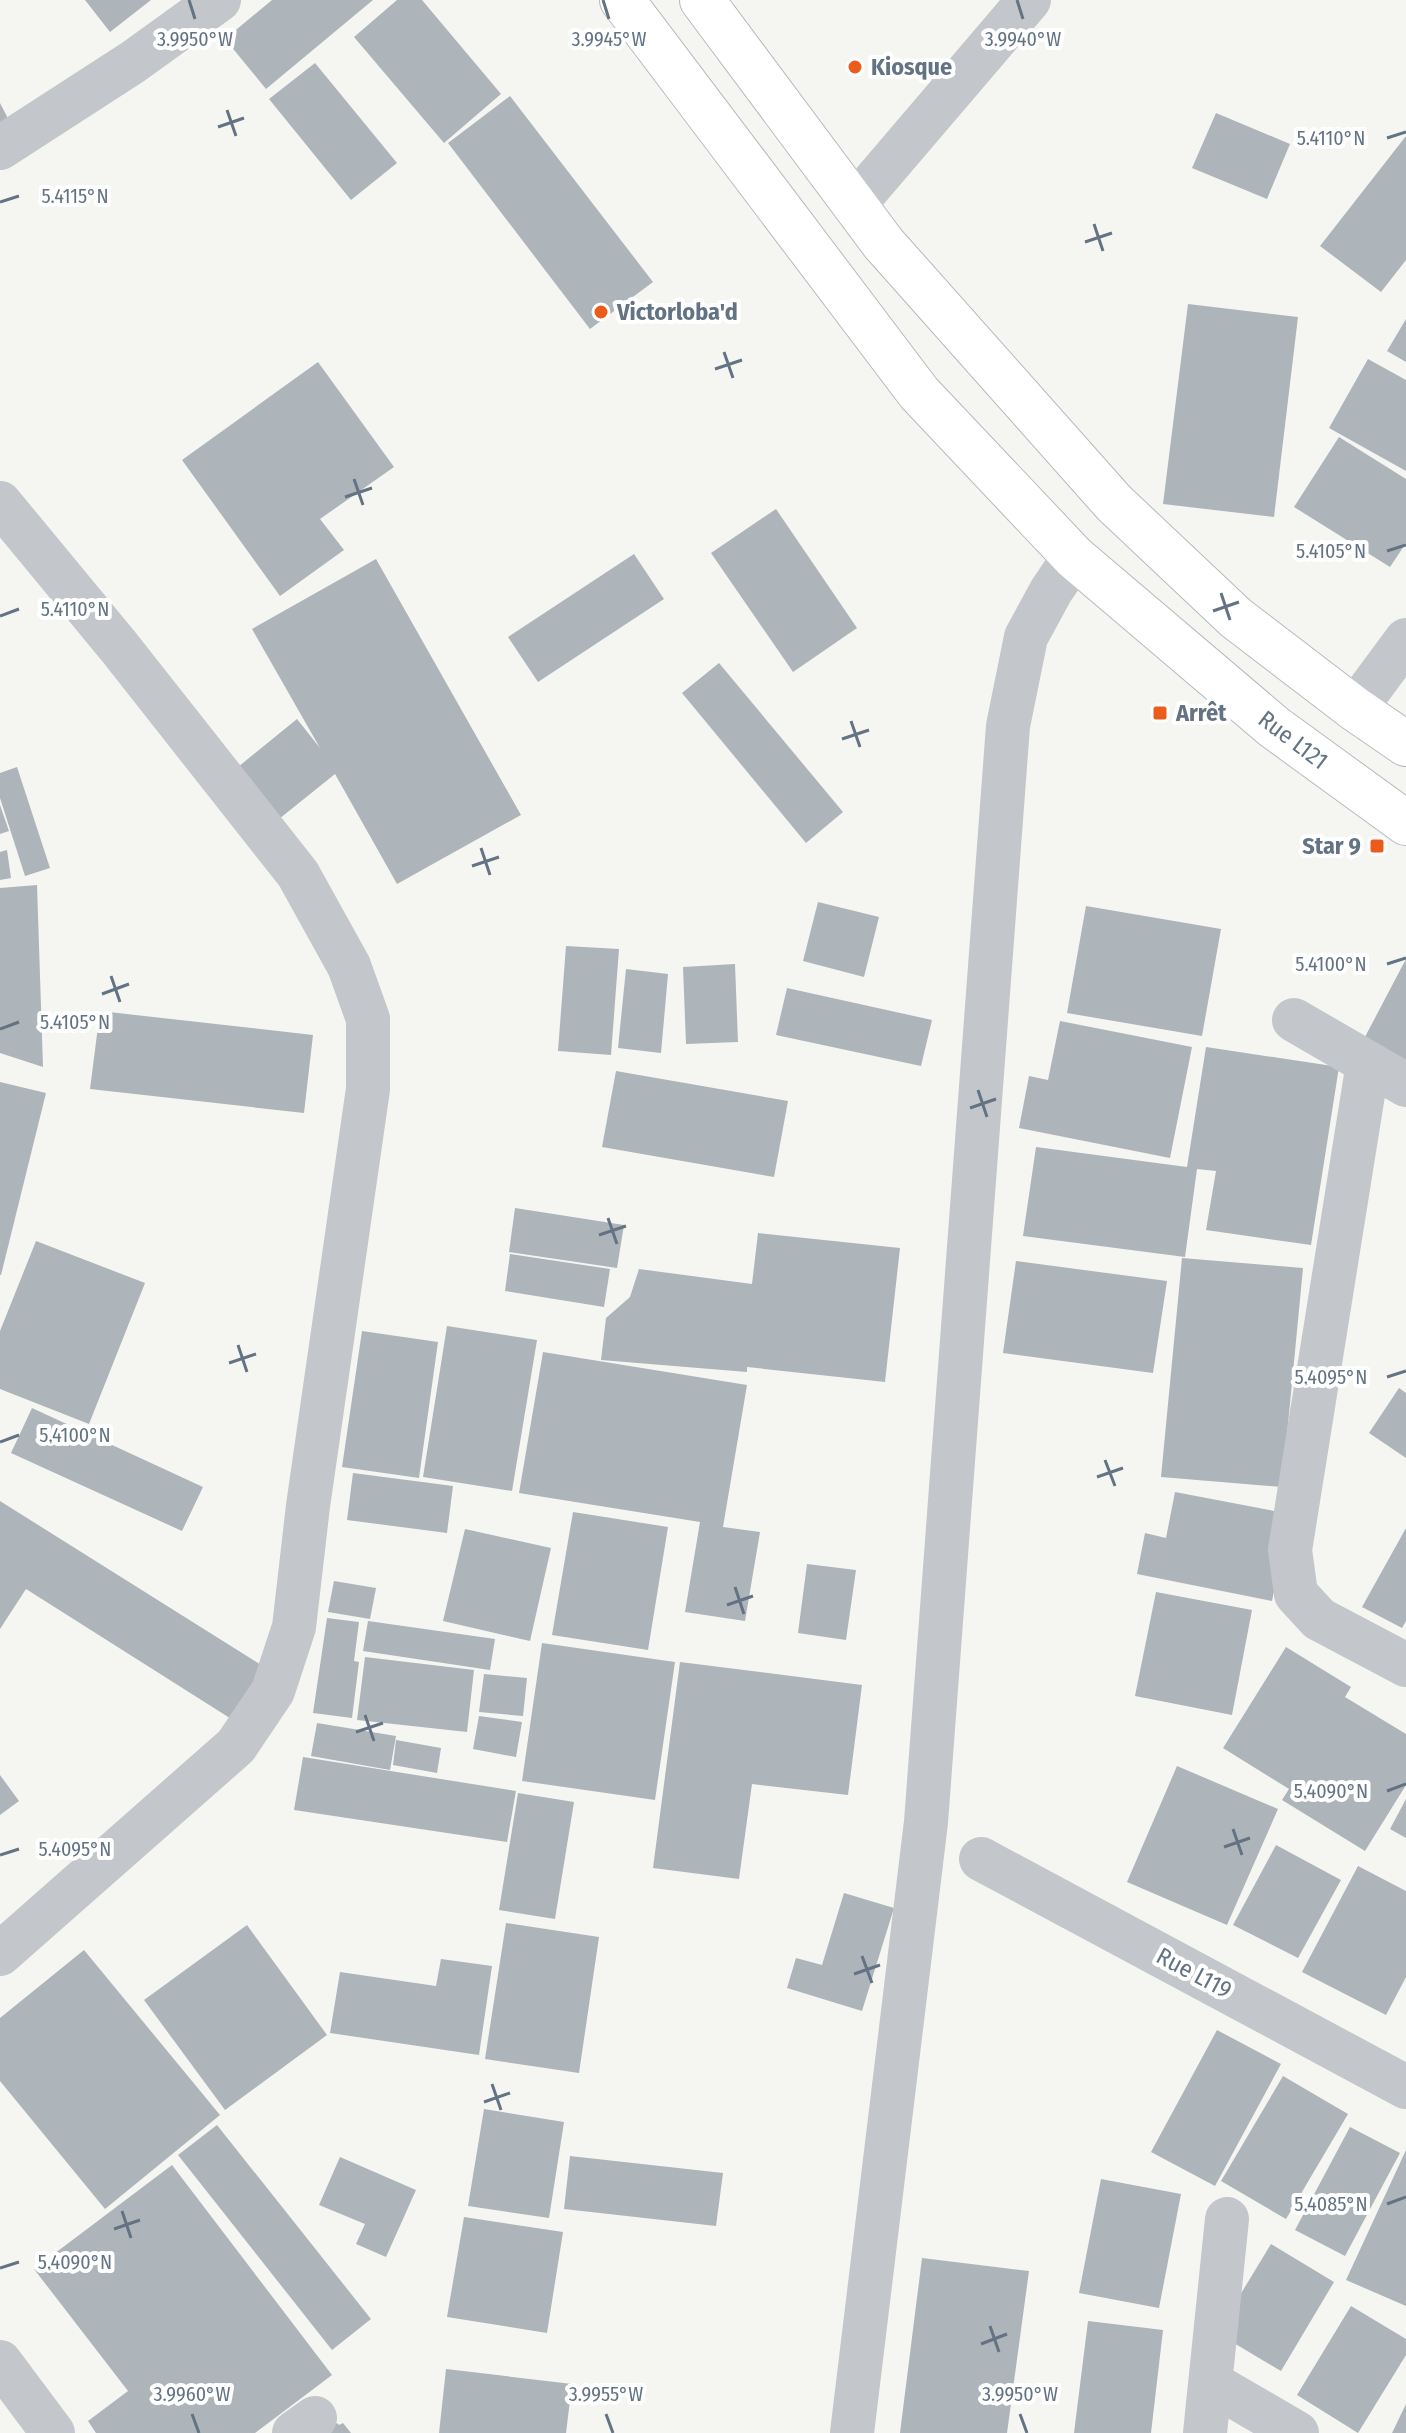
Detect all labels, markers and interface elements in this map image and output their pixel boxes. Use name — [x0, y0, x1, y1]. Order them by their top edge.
text: 3.9950°W — [157, 27, 233, 51]
text: 3.9945°W — [572, 27, 646, 51]
text: 3.9940°W — [985, 27, 1061, 51]
place label: Kiosque — [871, 53, 952, 81]
marker: Kiosque — [846, 58, 864, 76]
text: 5.4110°N — [1297, 126, 1365, 150]
text: 5.4115°N — [41, 184, 109, 208]
place label: Victorloba'd — [616, 298, 738, 326]
marker: Victorloba'd — [592, 303, 610, 321]
text: 5.4105°N — [1296, 539, 1366, 563]
text: 5.4110°N — [41, 597, 109, 621]
place label: Arrêt — [1175, 699, 1227, 727]
marker: Arrêt — [1151, 704, 1169, 722]
street label: Rue L121 — [1253, 705, 1333, 775]
place label: Star 9 — [1302, 832, 1361, 860]
marker: Star 9 — [1368, 837, 1386, 855]
text: 5.4100°N — [1295, 952, 1367, 976]
text: 5.4105°N — [40, 1010, 110, 1034]
text: 5.4095°N — [1295, 1365, 1367, 1389]
text: 5.4100°N — [39, 1423, 111, 1447]
text: 5.4090°N — [1294, 1779, 1368, 1803]
text: 5.4095°N — [39, 1837, 111, 1861]
street label: Rue L119 — [1152, 1942, 1236, 2004]
text: 5.4085°N — [1294, 2192, 1368, 2216]
text: 5.4090°N — [38, 2250, 112, 2274]
text: 3.9960°W — [154, 2382, 230, 2406]
text: 3.9955°W — [569, 2382, 643, 2406]
text: 3.9950°W — [982, 2382, 1058, 2406]

